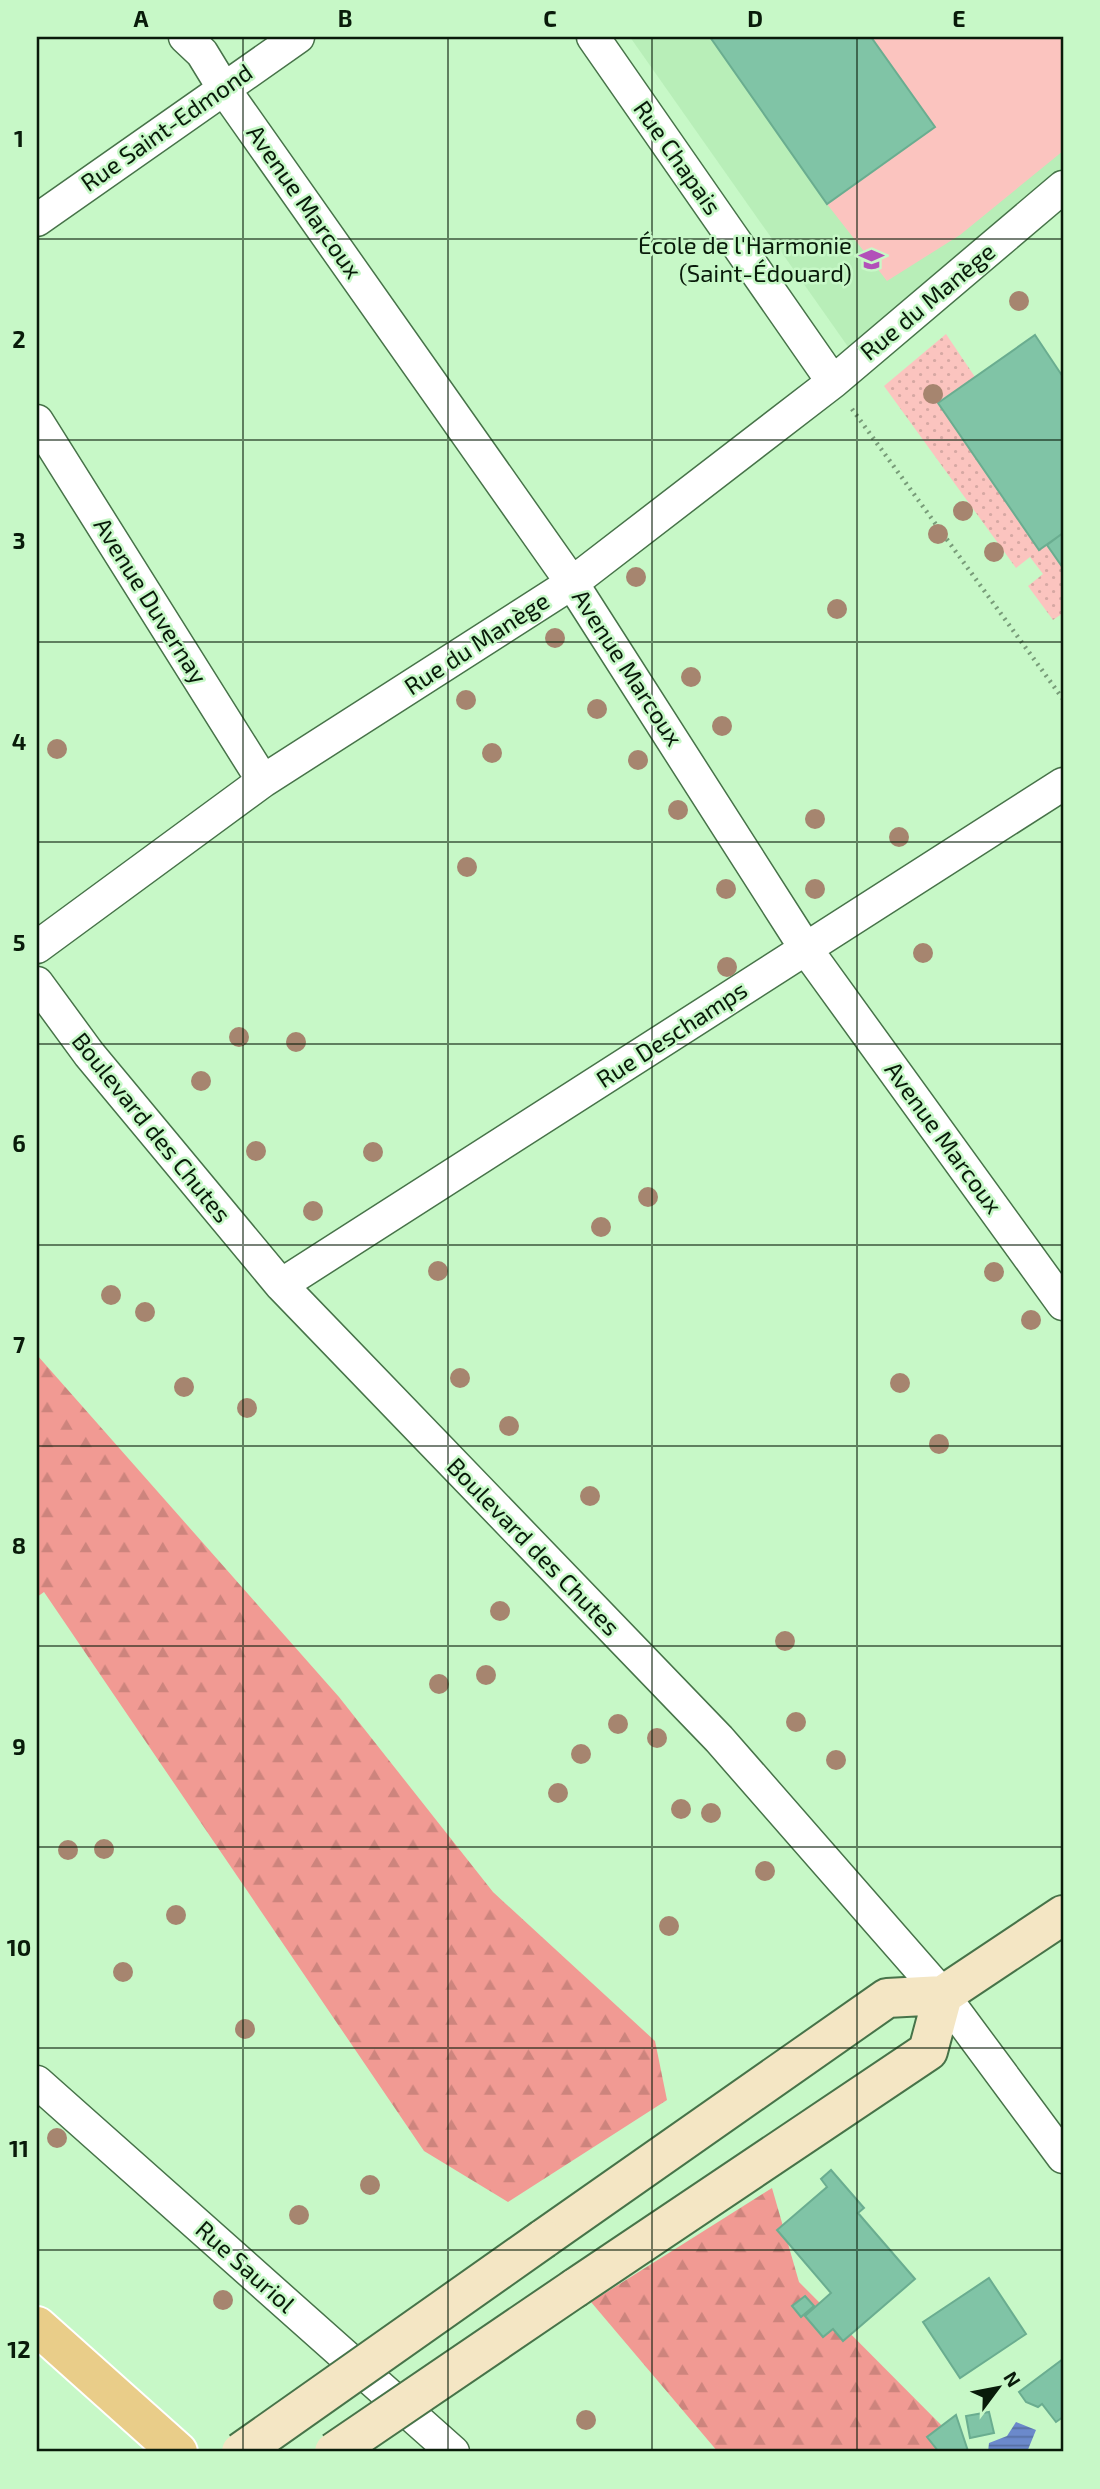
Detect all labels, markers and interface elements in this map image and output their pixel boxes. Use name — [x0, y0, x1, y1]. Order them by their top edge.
text: A — [133, 4, 149, 32]
text: B — [338, 4, 352, 32]
text: C — [543, 4, 557, 32]
text: D — [747, 4, 763, 32]
text: E — [952, 4, 966, 32]
street label: Rue Saint-Edmond — [75, 57, 257, 197]
street label: Rue Chapais — [628, 94, 728, 220]
street label: Avenue Marcoux — [241, 119, 369, 284]
text: 1 — [14, 124, 24, 152]
place label: École de l'Harmonie (Saint-Édouard) — [638, 230, 852, 287]
street label: Rue du Manège — [854, 236, 1000, 366]
school or university icon: École de l'Harmonie (Saint-Édouard) — [858, 246, 886, 274]
text: 2 — [12, 325, 26, 353]
street label: Avenue Duvernay — [89, 512, 214, 689]
text: 3 — [12, 526, 26, 554]
street label: Avenue Marcoux — [567, 583, 690, 751]
street label: Rue du Manège — [398, 585, 554, 700]
text: 4 — [12, 727, 26, 755]
text: 5 — [13, 928, 25, 956]
street label: Rue Deschamps — [590, 974, 752, 1093]
street label: Boulevard des Chutes — [67, 1026, 238, 1228]
street label: Avenue Marcoux — [879, 1055, 1009, 1219]
text: 6 — [12, 1129, 26, 1157]
text: 7 — [13, 1330, 25, 1358]
street label: Boulevard des Chutes — [442, 1451, 627, 1641]
text: 8 — [12, 1531, 26, 1559]
text: 9 — [12, 1732, 26, 1760]
text: 10 — [7, 1933, 31, 1961]
text: 11 — [9, 2134, 29, 2162]
street label: Rue Sauriol — [190, 2214, 302, 2318]
text: 12 — [7, 2335, 31, 2363]
north arrow — [964, 2352, 1034, 2422]
text: N — [999, 2367, 1026, 2391]

